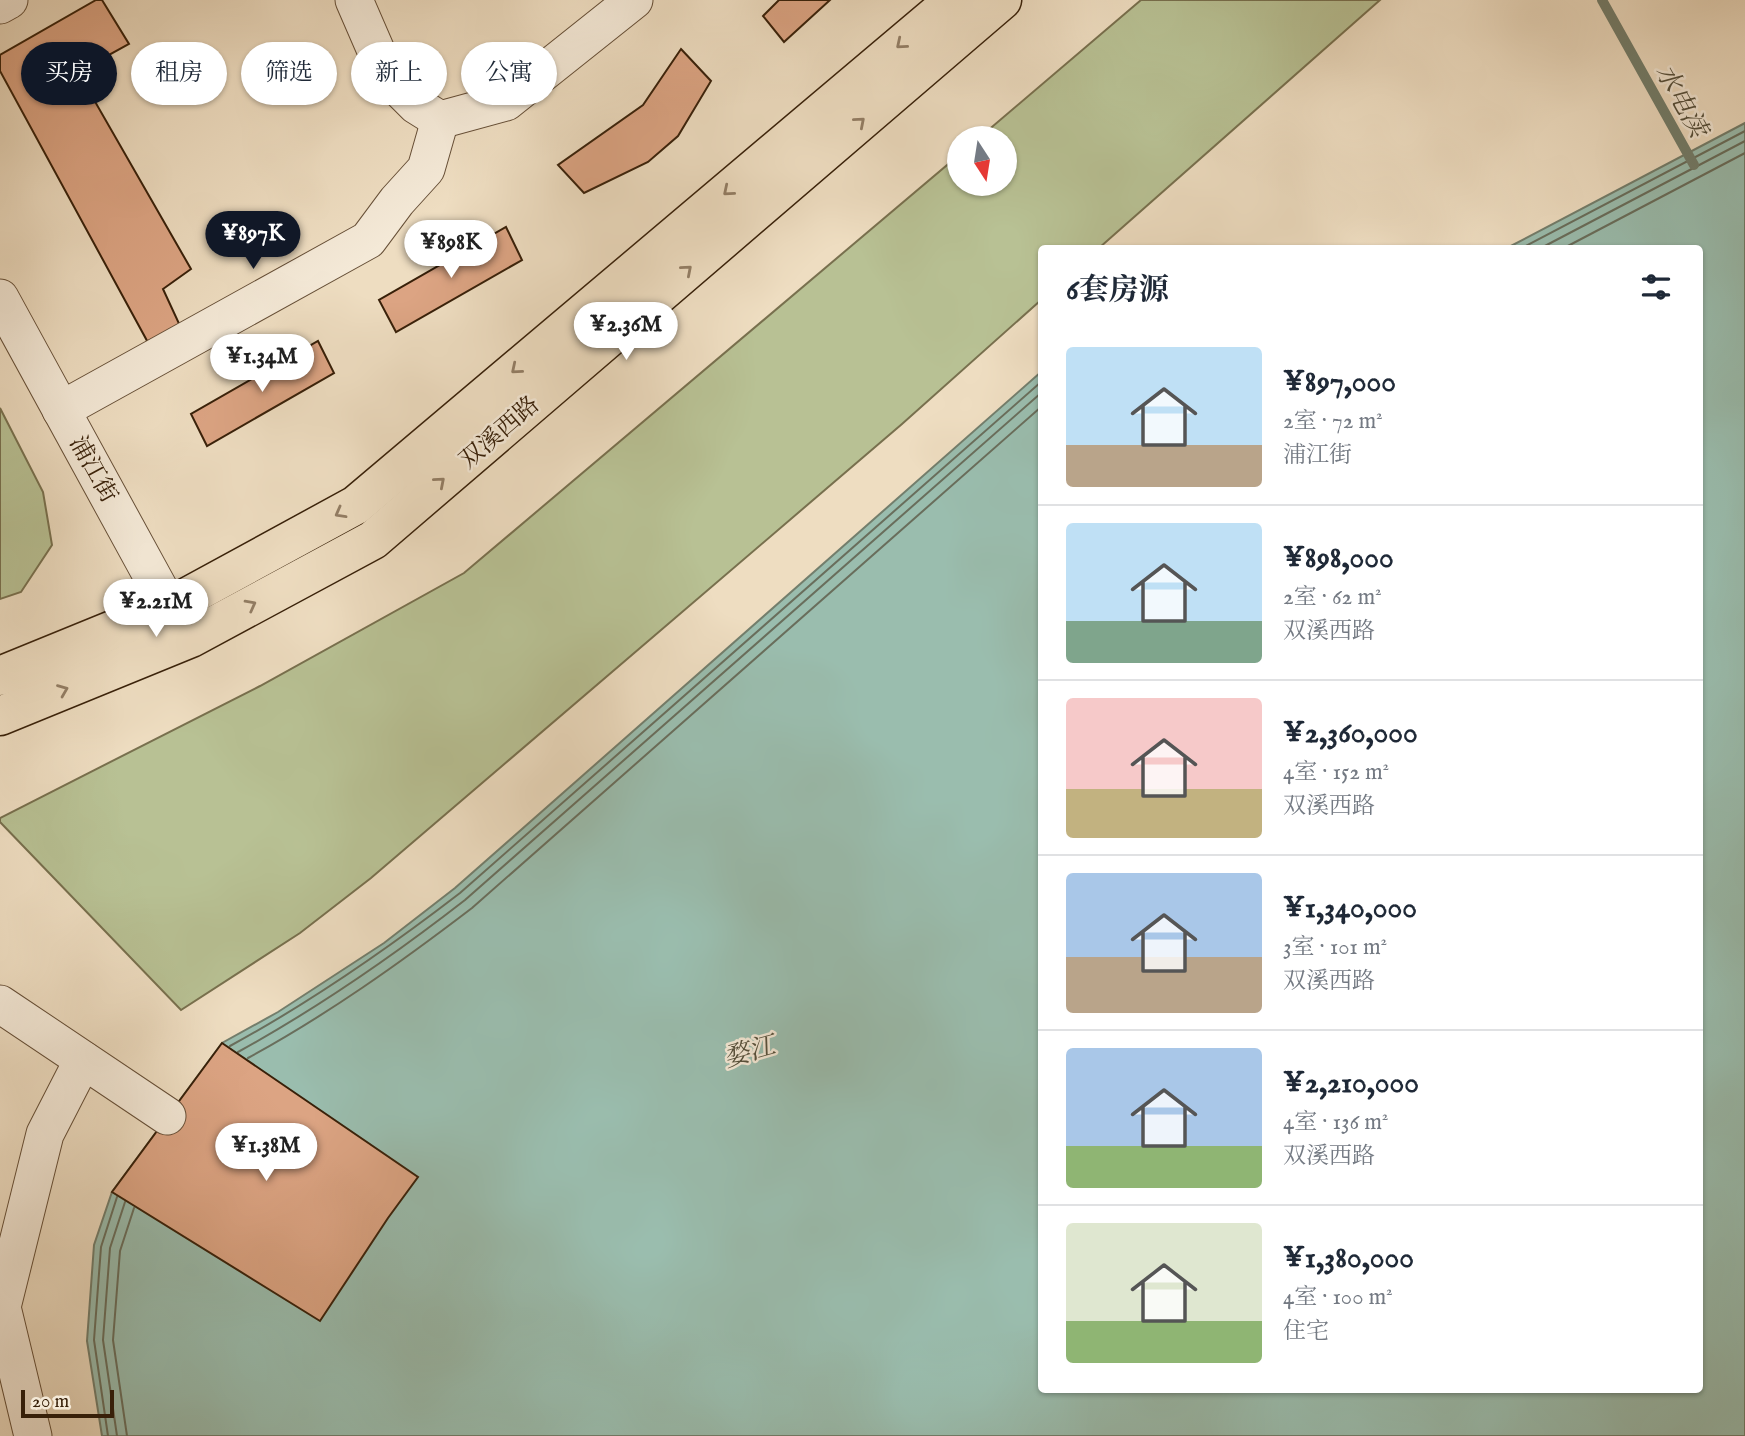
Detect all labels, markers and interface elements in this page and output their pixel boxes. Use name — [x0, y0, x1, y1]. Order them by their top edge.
one-way arrow — [897, 36, 910, 48]
chip: 买房 — [21, 42, 117, 105]
chip: 租房 — [131, 42, 227, 105]
chip: 筛选 — [241, 42, 337, 105]
chip: 新上 — [351, 42, 447, 105]
chip: 公寓 — [461, 42, 557, 105]
water label: 水电渎 — [1647, 59, 1715, 145]
one-way arrow — [852, 118, 865, 130]
north arrow — [947, 126, 1017, 196]
map controls — [947, 126, 1017, 196]
one-way arrow — [723, 183, 736, 195]
pin: ¥897K — [204, 212, 302, 271]
text: ¥897K — [221, 219, 285, 248]
pin: ¥898K — [402, 220, 500, 280]
text: ¥898K — [420, 228, 482, 257]
one-way arrow — [679, 266, 692, 278]
icon: filters — [1637, 268, 1675, 306]
text: 6套房源 — [1066, 272, 1169, 310]
pin: ¥2.36M — [569, 302, 683, 362]
text: ¥2.36M — [590, 310, 662, 339]
pin: ¥1.34M — [205, 334, 319, 394]
text: ¥1.34M — [226, 342, 298, 371]
one-way arrow — [512, 361, 525, 373]
text: ¥897,000 — [1283, 364, 1396, 402]
icon: home — [1122, 375, 1206, 459]
street label: 双溪西路 — [454, 390, 546, 476]
text: 2室 · 72 m² — [1283, 407, 1383, 436]
street label: 浦江街 — [62, 431, 124, 509]
text: 浦江街 — [1283, 441, 1352, 470]
one-way arrow — [432, 478, 445, 490]
one-way arrow — [335, 505, 348, 518]
text: ¥898,000 — [1283, 540, 1394, 578]
icon: home — [1122, 551, 1206, 635]
pin: ¥2.21M — [99, 580, 213, 639]
text: 2室 · 62 m² — [1283, 583, 1382, 612]
text: ¥2.21M — [119, 587, 193, 616]
one-way arrow — [244, 600, 256, 614]
text: 双溪西路 — [1283, 617, 1375, 646]
one-way arrow — [56, 685, 68, 699]
text: ¥2,360,000 — [1283, 715, 1418, 753]
icon: home — [1122, 726, 1206, 810]
text: 4室 · 152 m² — [1283, 758, 1389, 787]
text: 双溪西路 — [1283, 792, 1375, 821]
text: ¥1,340,000 — [1283, 890, 1417, 928]
icon: home — [1122, 901, 1206, 985]
text: 3室 · 101 m² — [1283, 933, 1387, 962]
text: 双溪西路 — [1283, 967, 1375, 996]
water label: 婺江 — [720, 1028, 783, 1075]
text: ¥2,210,000 — [1283, 1065, 1419, 1103]
icon: home — [1122, 1076, 1206, 1160]
text: 4室 · 136 m² — [1283, 1108, 1388, 1137]
pin: ¥1.38M — [209, 1124, 323, 1183]
text: ¥1.38M — [231, 1131, 301, 1160]
text: 双溪西路 — [1283, 1142, 1375, 1171]
text: ¥1,380,000 — [1283, 1240, 1414, 1278]
icon: home — [1122, 1251, 1206, 1335]
text: 4室 · 100 m² — [1283, 1283, 1393, 1312]
text: 住宅 — [1283, 1317, 1329, 1346]
scale bar — [21, 1387, 114, 1419]
text: 20 m — [32, 1390, 69, 1414]

